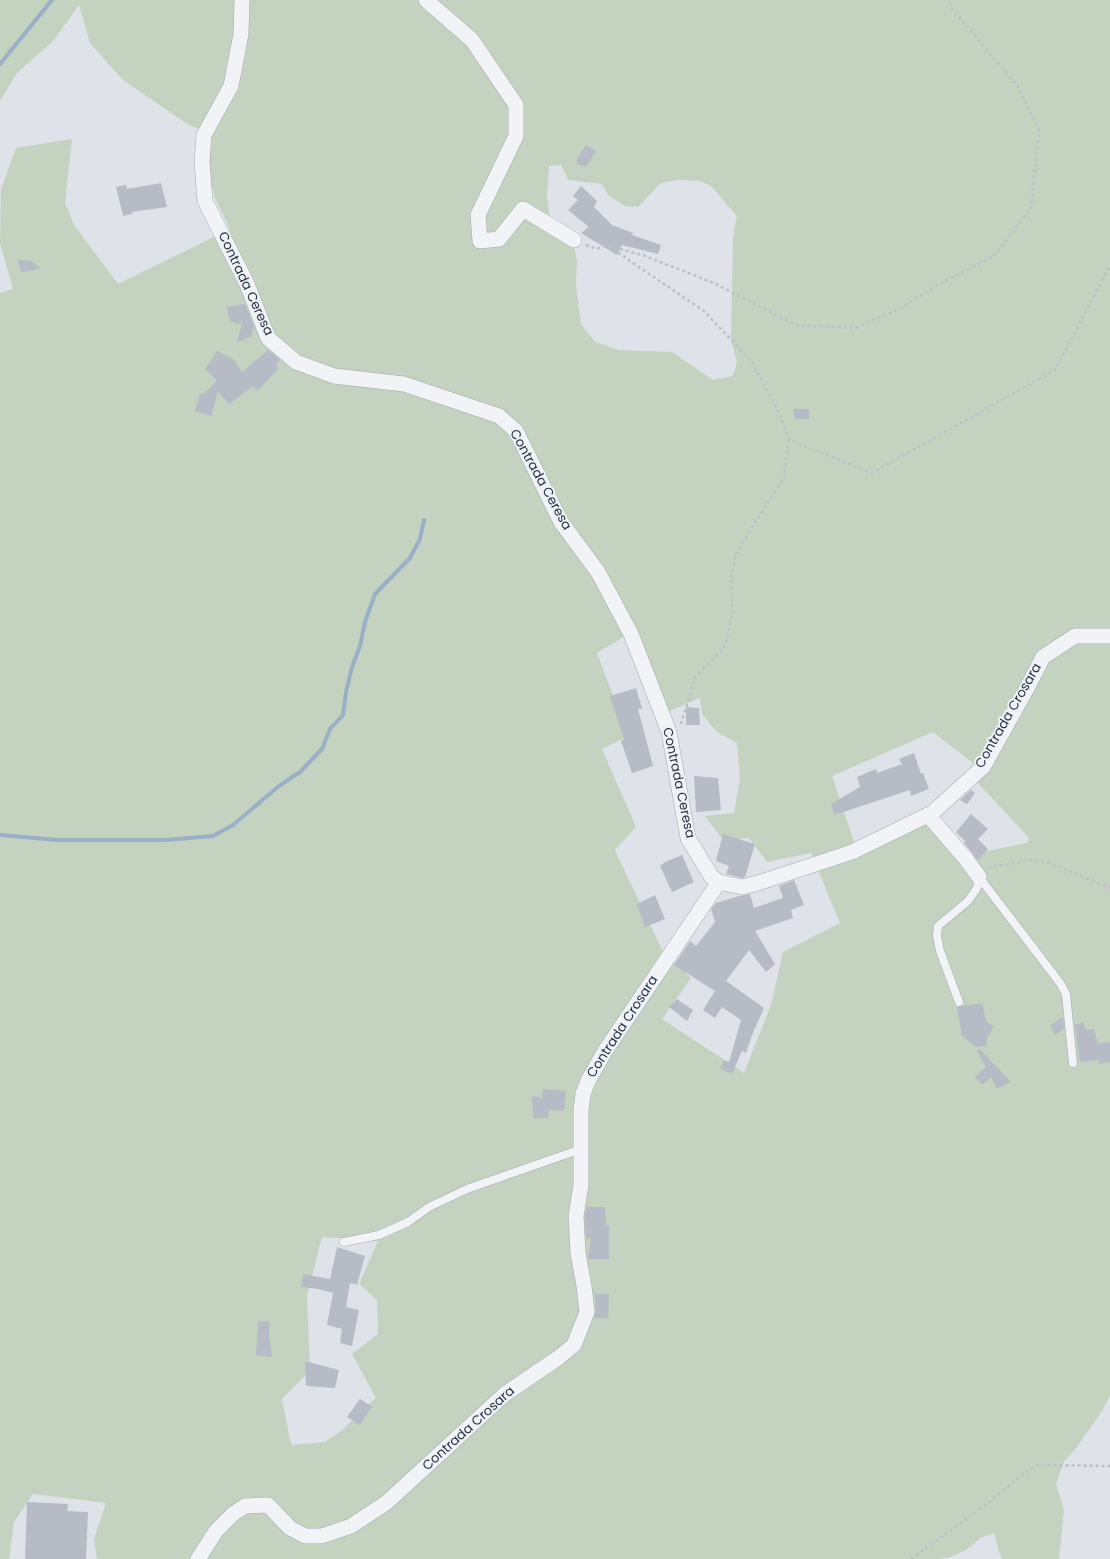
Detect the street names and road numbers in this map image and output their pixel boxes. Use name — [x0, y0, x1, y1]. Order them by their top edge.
street label: Contrada Ceresa — [214, 230, 276, 338]
street label: Contrada Ceresa — [506, 427, 574, 533]
street label: Contrada Crosara — [973, 661, 1045, 771]
street label: Contrada Ceresa — [659, 726, 697, 840]
street label: Contrada Crosara — [584, 973, 662, 1081]
street label: Contrada Crosara — [420, 1384, 518, 1474]

